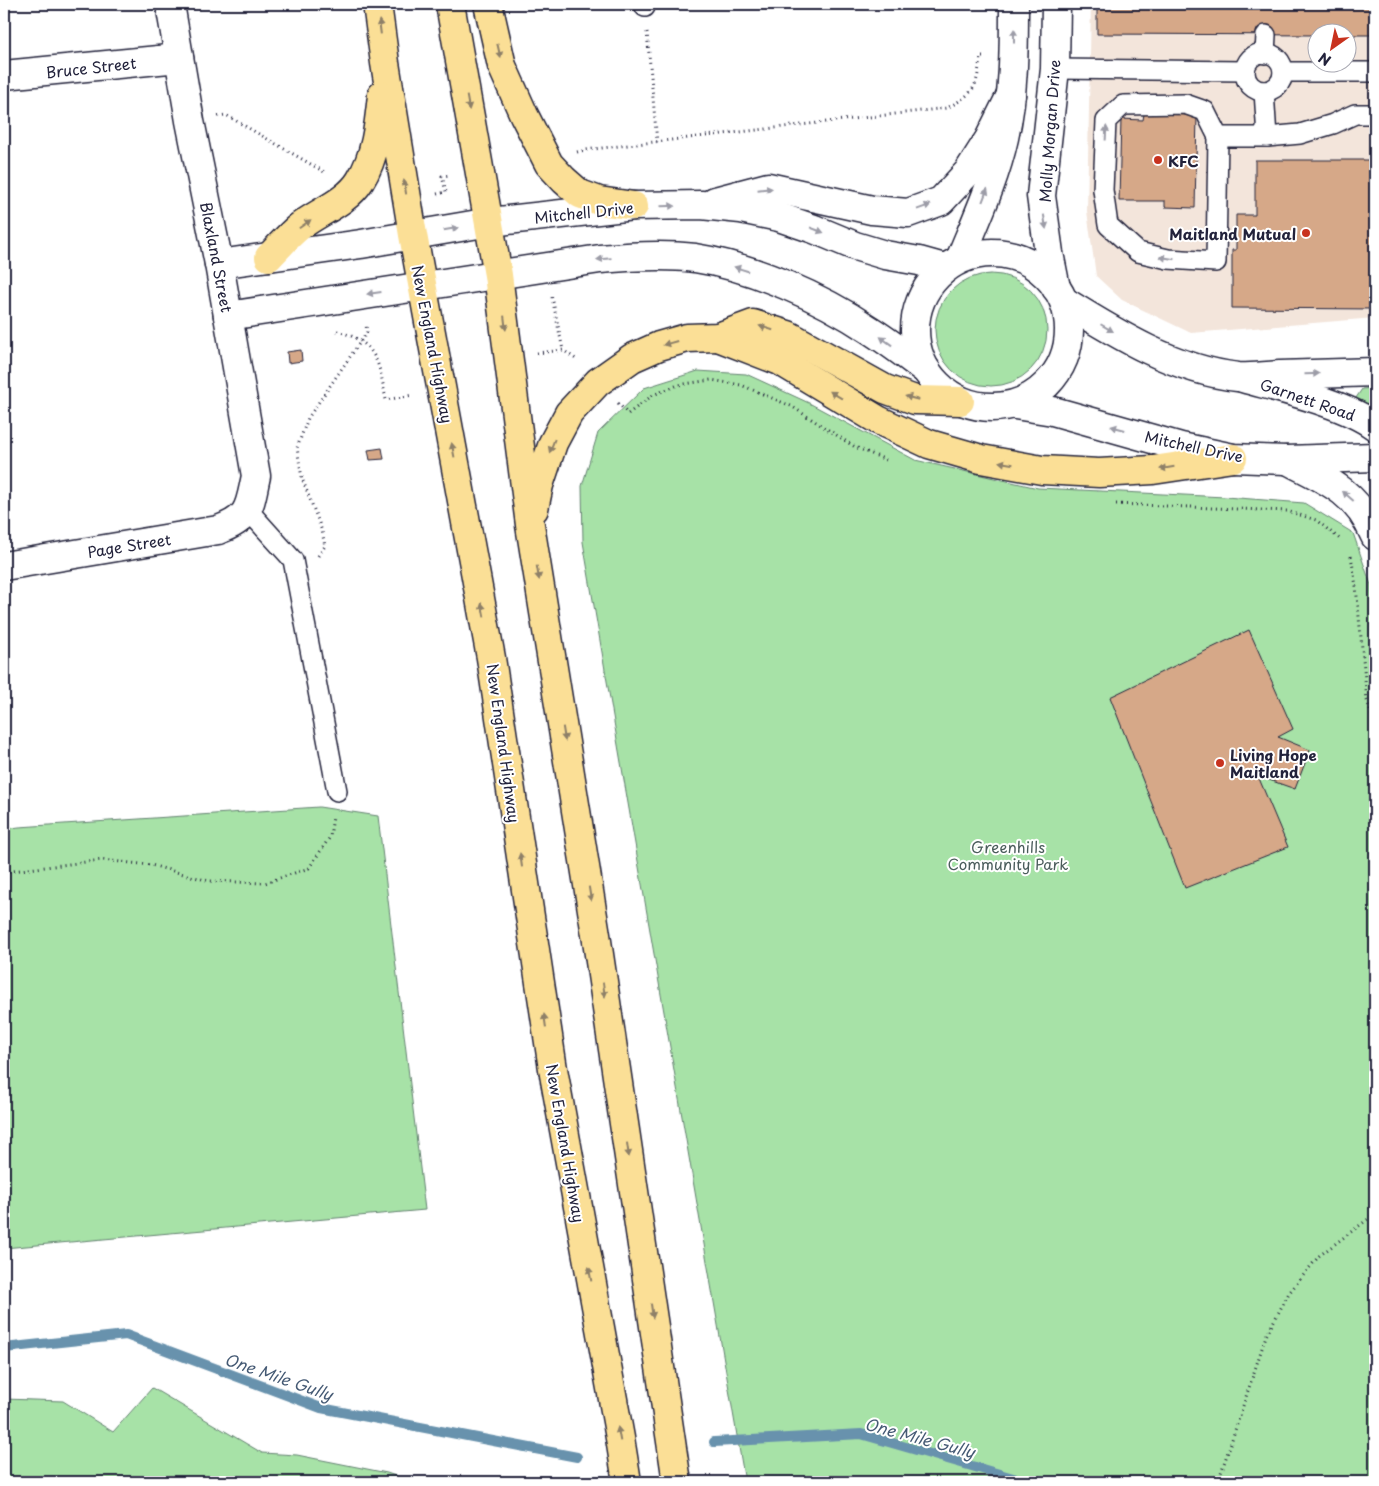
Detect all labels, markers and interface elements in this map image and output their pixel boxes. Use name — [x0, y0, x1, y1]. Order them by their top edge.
one-way arrow — [376, 18, 384, 34]
north arrow — [1306, 22, 1356, 72]
one-way arrow — [1010, 28, 1018, 44]
one-way arrow — [495, 44, 503, 59]
text: N — [1314, 47, 1335, 71]
street label: Bruce Street — [45, 51, 137, 83]
street label: Molly Morgan Drive — [1033, 59, 1065, 203]
one-way arrow — [465, 96, 473, 112]
one-way arrow — [1102, 125, 1110, 141]
place label: KFC — [1168, 149, 1199, 172]
marker: KFC — [1152, 154, 1164, 166]
one-way arrow — [401, 179, 409, 195]
one-way arrow — [758, 185, 774, 193]
one-way arrow — [981, 187, 989, 202]
street label: Mitchell Drive — [533, 195, 635, 229]
street label: Blaxland Street — [195, 200, 239, 314]
one-way arrow — [660, 202, 676, 210]
one-way arrow — [917, 203, 932, 211]
one-way arrow — [1041, 214, 1049, 230]
one-way arrow — [298, 219, 311, 229]
place label: Maitland Mutual — [1169, 222, 1296, 245]
one-way arrow — [444, 224, 460, 232]
one-way arrow — [810, 226, 825, 234]
marker: Maitland Mutual — [1300, 227, 1312, 239]
one-way arrow — [1159, 254, 1175, 262]
one-way arrow — [596, 255, 612, 263]
street label: New England Highway — [406, 263, 460, 425]
one-way arrow — [734, 265, 749, 272]
one-way arrow — [365, 289, 381, 297]
one-way arrow — [501, 315, 509, 331]
one-way arrow — [759, 323, 774, 331]
one-way arrow — [1100, 323, 1113, 332]
one-way arrow — [879, 336, 893, 346]
one-way arrow — [663, 340, 678, 348]
one-way arrow — [1304, 370, 1320, 378]
street label: Garnett Road — [1257, 372, 1359, 426]
one-way arrow — [830, 390, 843, 399]
one-way arrow — [904, 394, 920, 402]
one-way arrow — [1110, 424, 1125, 432]
street label: Mitchell Drive — [1143, 424, 1245, 468]
one-way arrow — [548, 439, 556, 454]
one-way arrow — [449, 442, 457, 458]
one-way arrow — [997, 459, 1013, 467]
one-way arrow — [1159, 465, 1175, 473]
one-way arrow — [1343, 490, 1355, 502]
street label: Page Street — [86, 527, 173, 563]
one-way arrow — [534, 566, 542, 582]
one-way arrow — [478, 601, 486, 617]
street label: New England Highway — [481, 662, 527, 824]
one-way arrow — [561, 726, 569, 742]
place label: Living Hope Maitland — [1230, 743, 1317, 783]
marker: Living Hope Maitland — [1214, 757, 1226, 769]
park label: Greenhills Community Park — [948, 835, 1068, 875]
one-way arrow — [517, 852, 525, 868]
one-way arrow — [586, 886, 594, 902]
one-way arrow — [601, 982, 609, 998]
one-way arrow — [541, 1013, 549, 1029]
street label: New England Highway — [541, 1062, 591, 1224]
one-way arrow — [624, 1143, 632, 1159]
one-way arrow — [586, 1266, 594, 1282]
one-way arrow — [648, 1303, 656, 1319]
water label: One Mile Gully — [222, 1346, 338, 1406]
water label: One Mile Gully — [862, 1411, 979, 1464]
one-way arrow — [615, 1426, 623, 1442]

